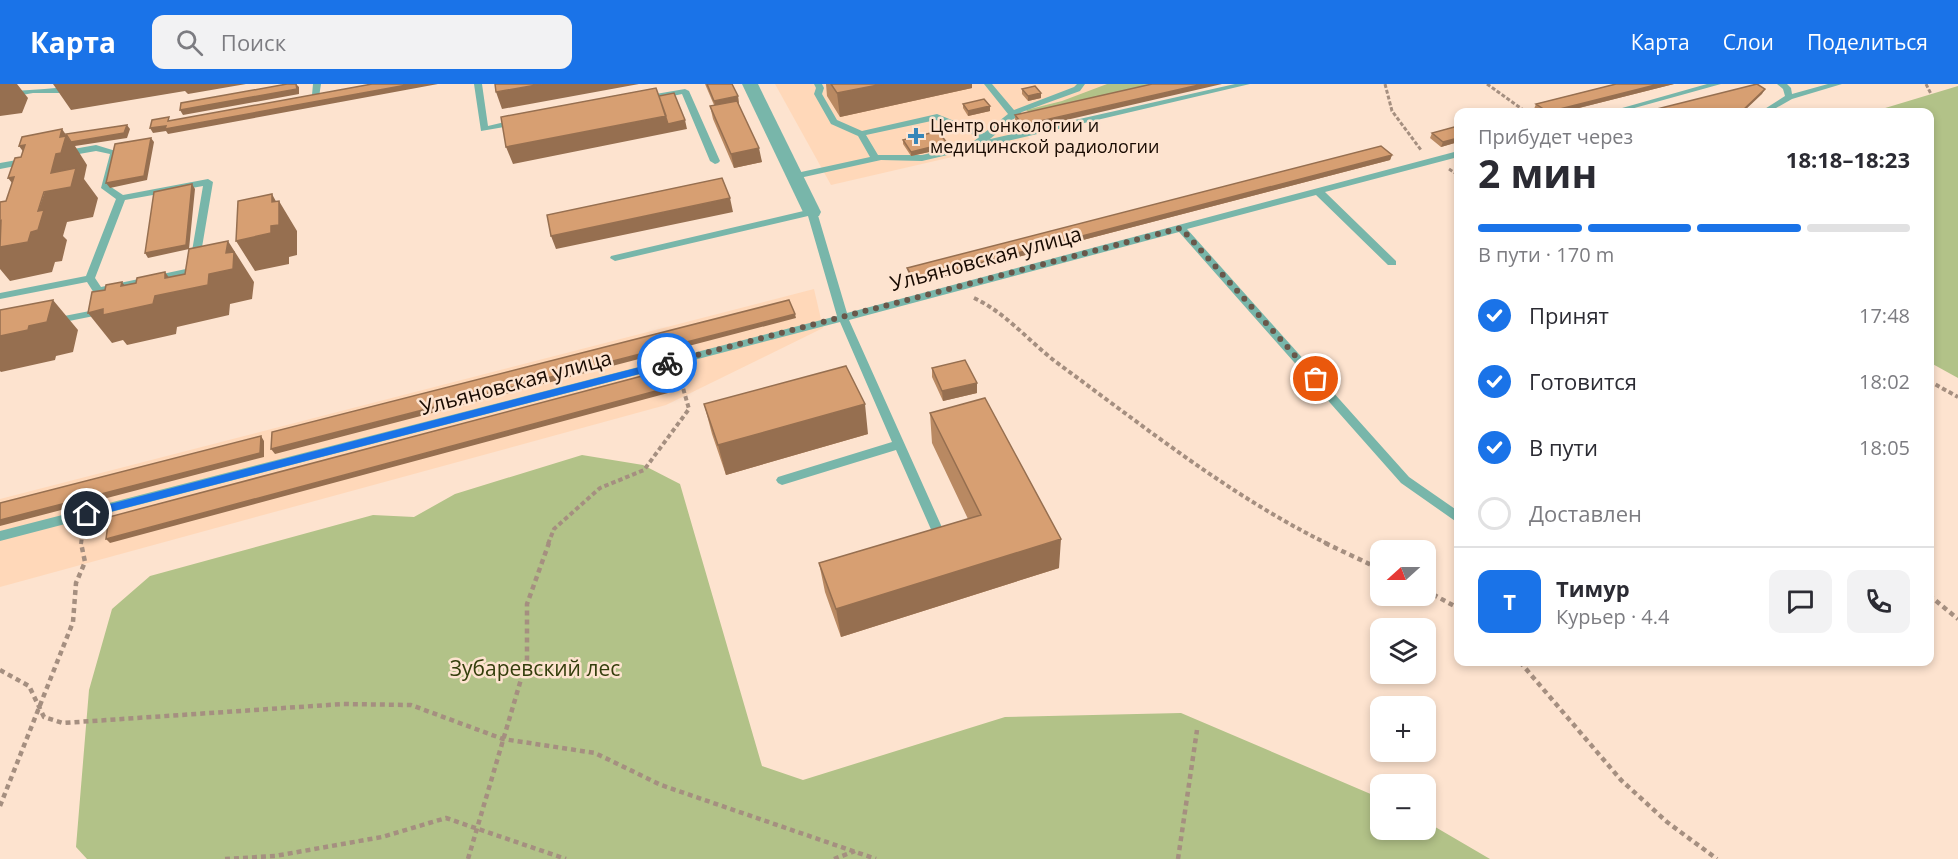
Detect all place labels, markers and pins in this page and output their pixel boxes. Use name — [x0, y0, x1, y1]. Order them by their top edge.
place label: Центр онкологии и медицинской радиологии — [930, 113, 1159, 158]
marker: Центр онкологии и медицинской радиологии — [907, 127, 925, 145]
pin — [1290, 353, 1341, 404]
pin — [61, 488, 112, 539]

